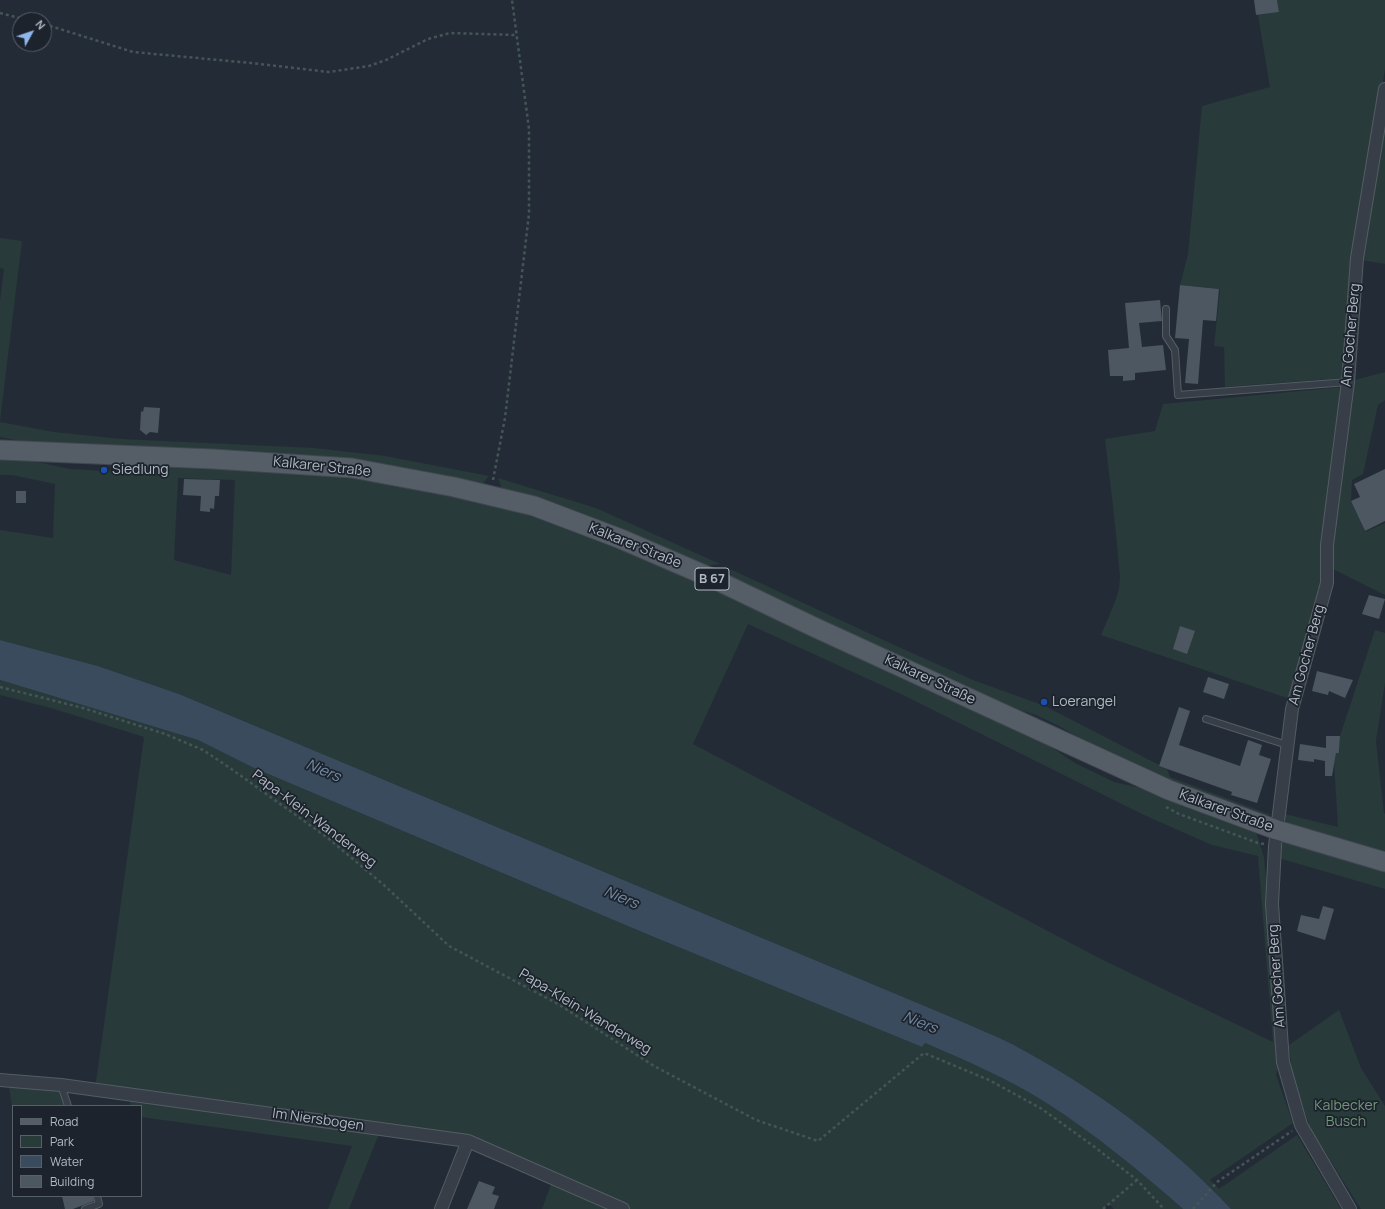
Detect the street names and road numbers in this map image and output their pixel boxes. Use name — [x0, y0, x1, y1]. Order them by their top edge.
street label: Am Gocher Berg — [1338, 283, 1364, 387]
street label: Kalkarer Straße — [272, 454, 372, 480]
street label: Kalkarer Straße — [586, 520, 684, 572]
road number: B 67 — [695, 568, 729, 590]
street label: Am Gocher Berg — [1285, 603, 1329, 707]
street label: Kalkarer Straße — [882, 652, 978, 708]
street label: Papa-Klein-Wanderweg — [248, 767, 380, 871]
street label: Kalkarer Straße — [1177, 786, 1275, 836]
street label: Am Gocher Berg — [1265, 924, 1289, 1028]
street label: Papa-Klein-Wanderweg — [516, 966, 654, 1058]
street label: Im Niersbogen — [271, 1105, 365, 1135]

